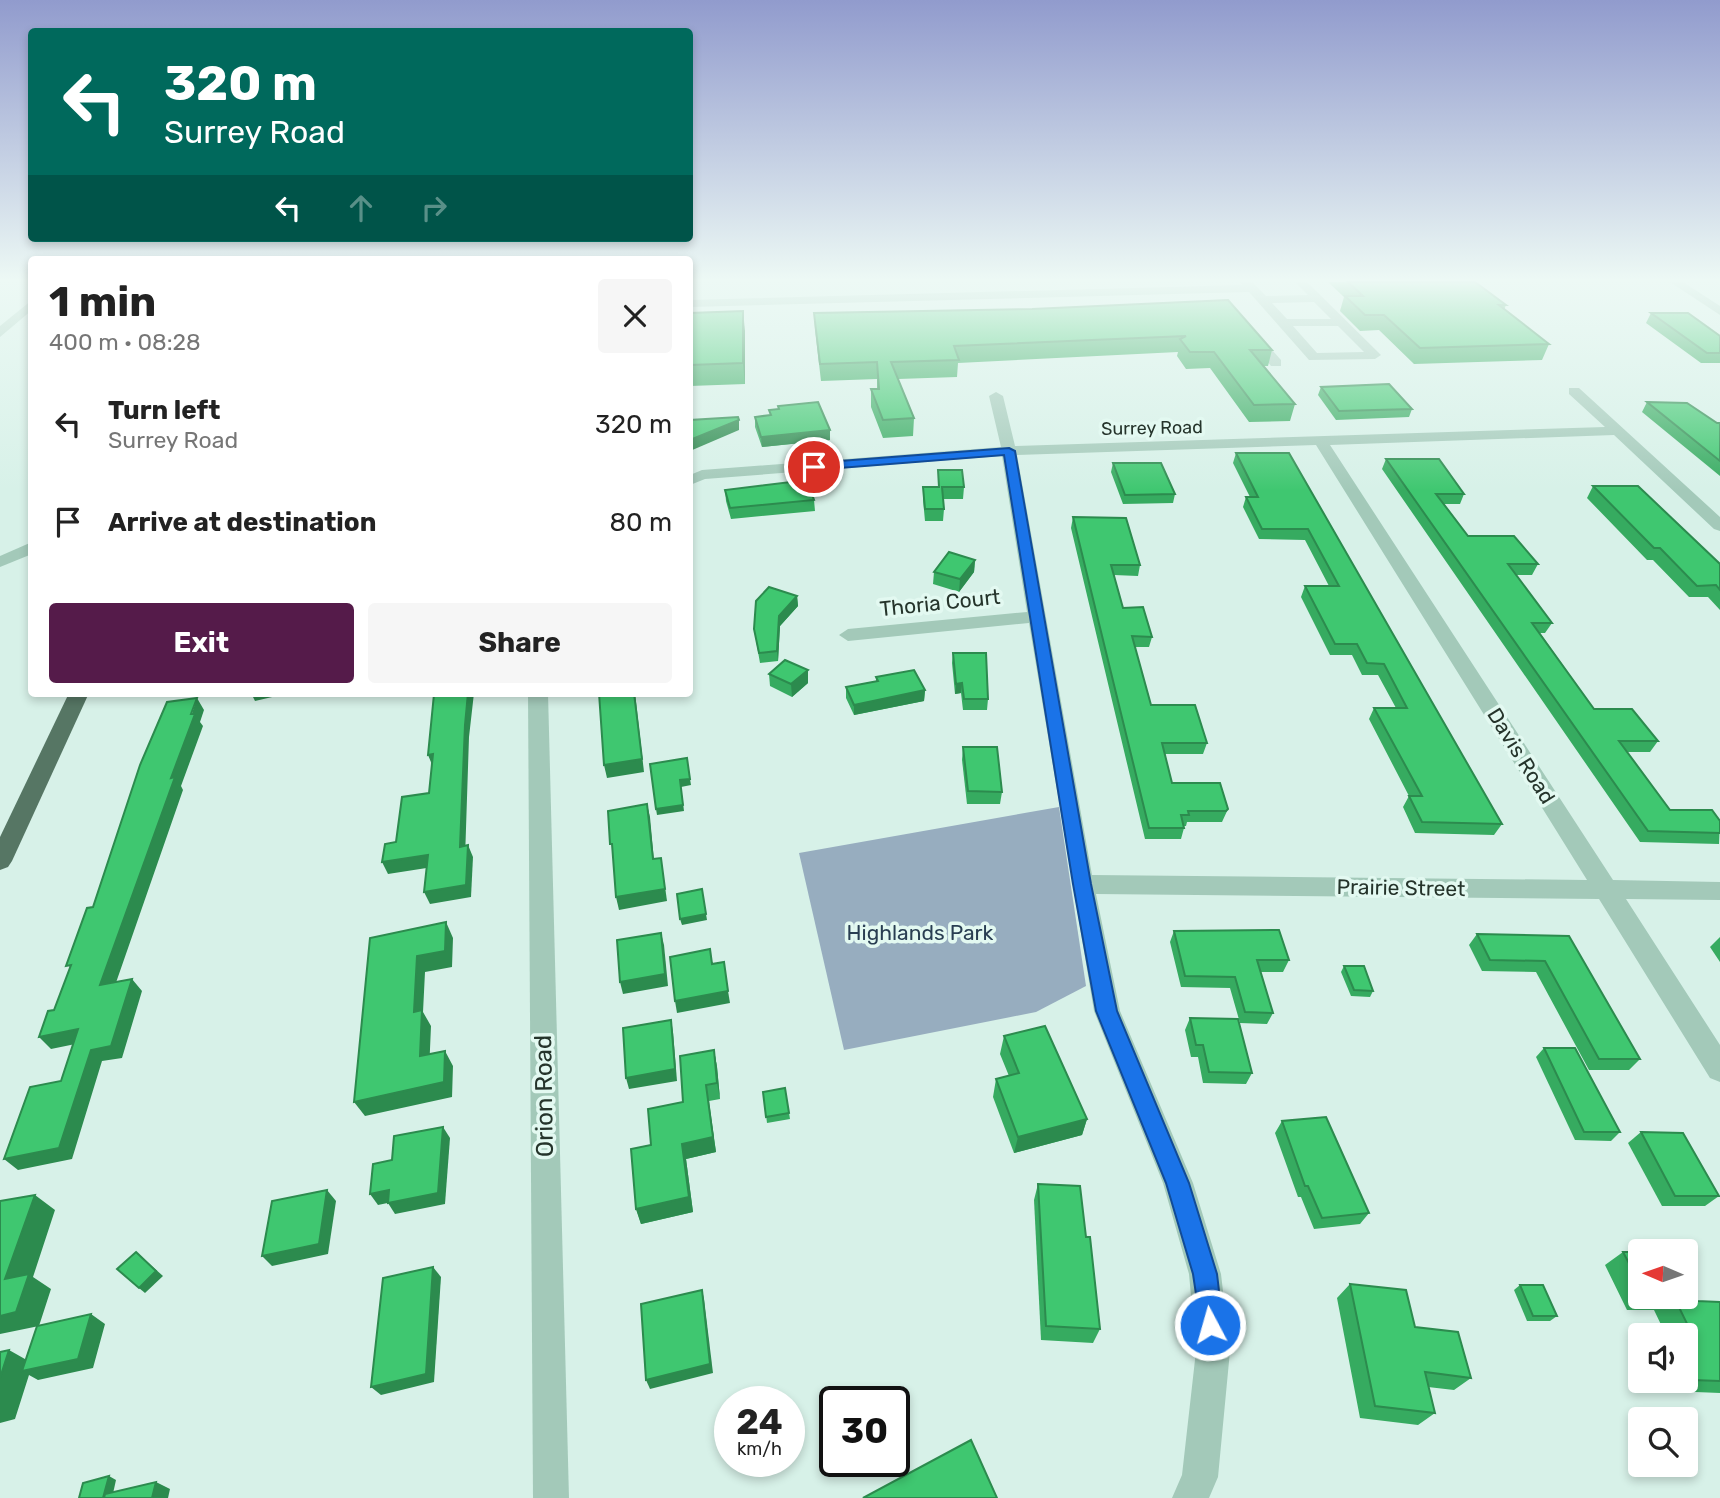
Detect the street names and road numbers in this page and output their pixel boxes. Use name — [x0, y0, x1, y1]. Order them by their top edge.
street label: Surrey Road — [1101, 416, 1203, 440]
street label: Thoria Court — [878, 584, 1002, 621]
street label: Davis Road — [1482, 703, 1561, 808]
street label: Prairie Street — [1336, 874, 1466, 901]
street label: Orion Road — [529, 1035, 559, 1157]

